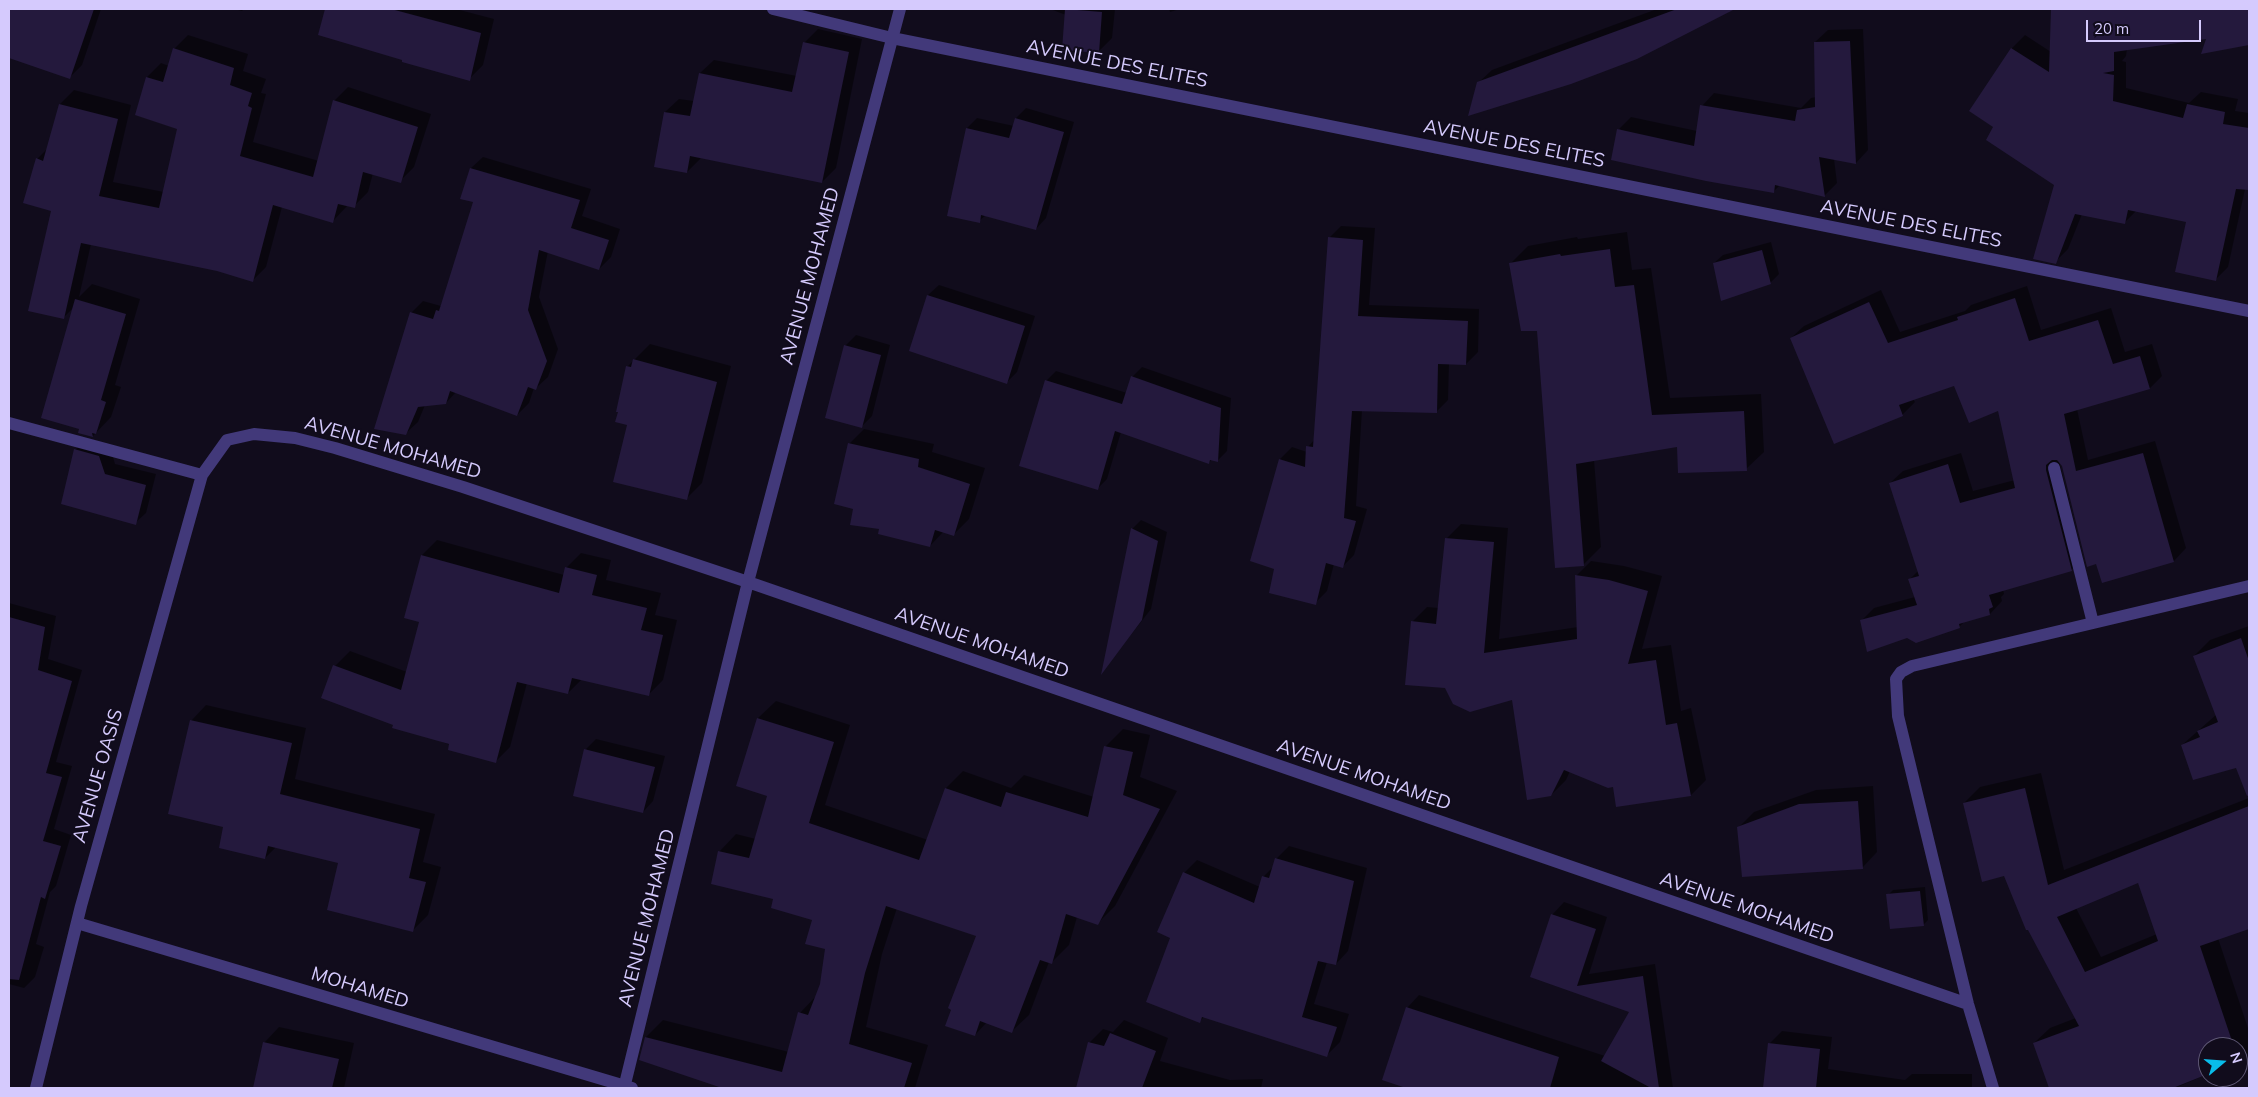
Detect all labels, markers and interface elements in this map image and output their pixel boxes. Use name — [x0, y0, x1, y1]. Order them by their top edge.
scale bar — [2088, 10, 2203, 42]
text: 20 m — [2094, 19, 2129, 38]
street label: AVENUE DES ELITES — [1024, 35, 1210, 93]
street label: AVENUE DES ELITES — [1421, 115, 1607, 173]
street label: AVENUE MOHAMED — [775, 185, 845, 367]
street label: AVENUE DES ELITES — [1818, 195, 2004, 253]
street label: AVENUE MOHAMED — [302, 412, 484, 484]
street label: AVENUE MOHAMED — [892, 602, 1072, 684]
street label: AVENUE OASIS — [68, 706, 128, 846]
street label: AVENUE MOHAMED — [1274, 734, 1454, 816]
street label: AVENUE MOHAMED — [614, 827, 680, 1009]
street label: AVENUE MOHAMED — [1657, 867, 1837, 949]
street label: MOHAMED — [308, 962, 412, 1014]
north arrow — [2198, 1037, 2248, 1087]
text: N — [2226, 1050, 2247, 1065]

